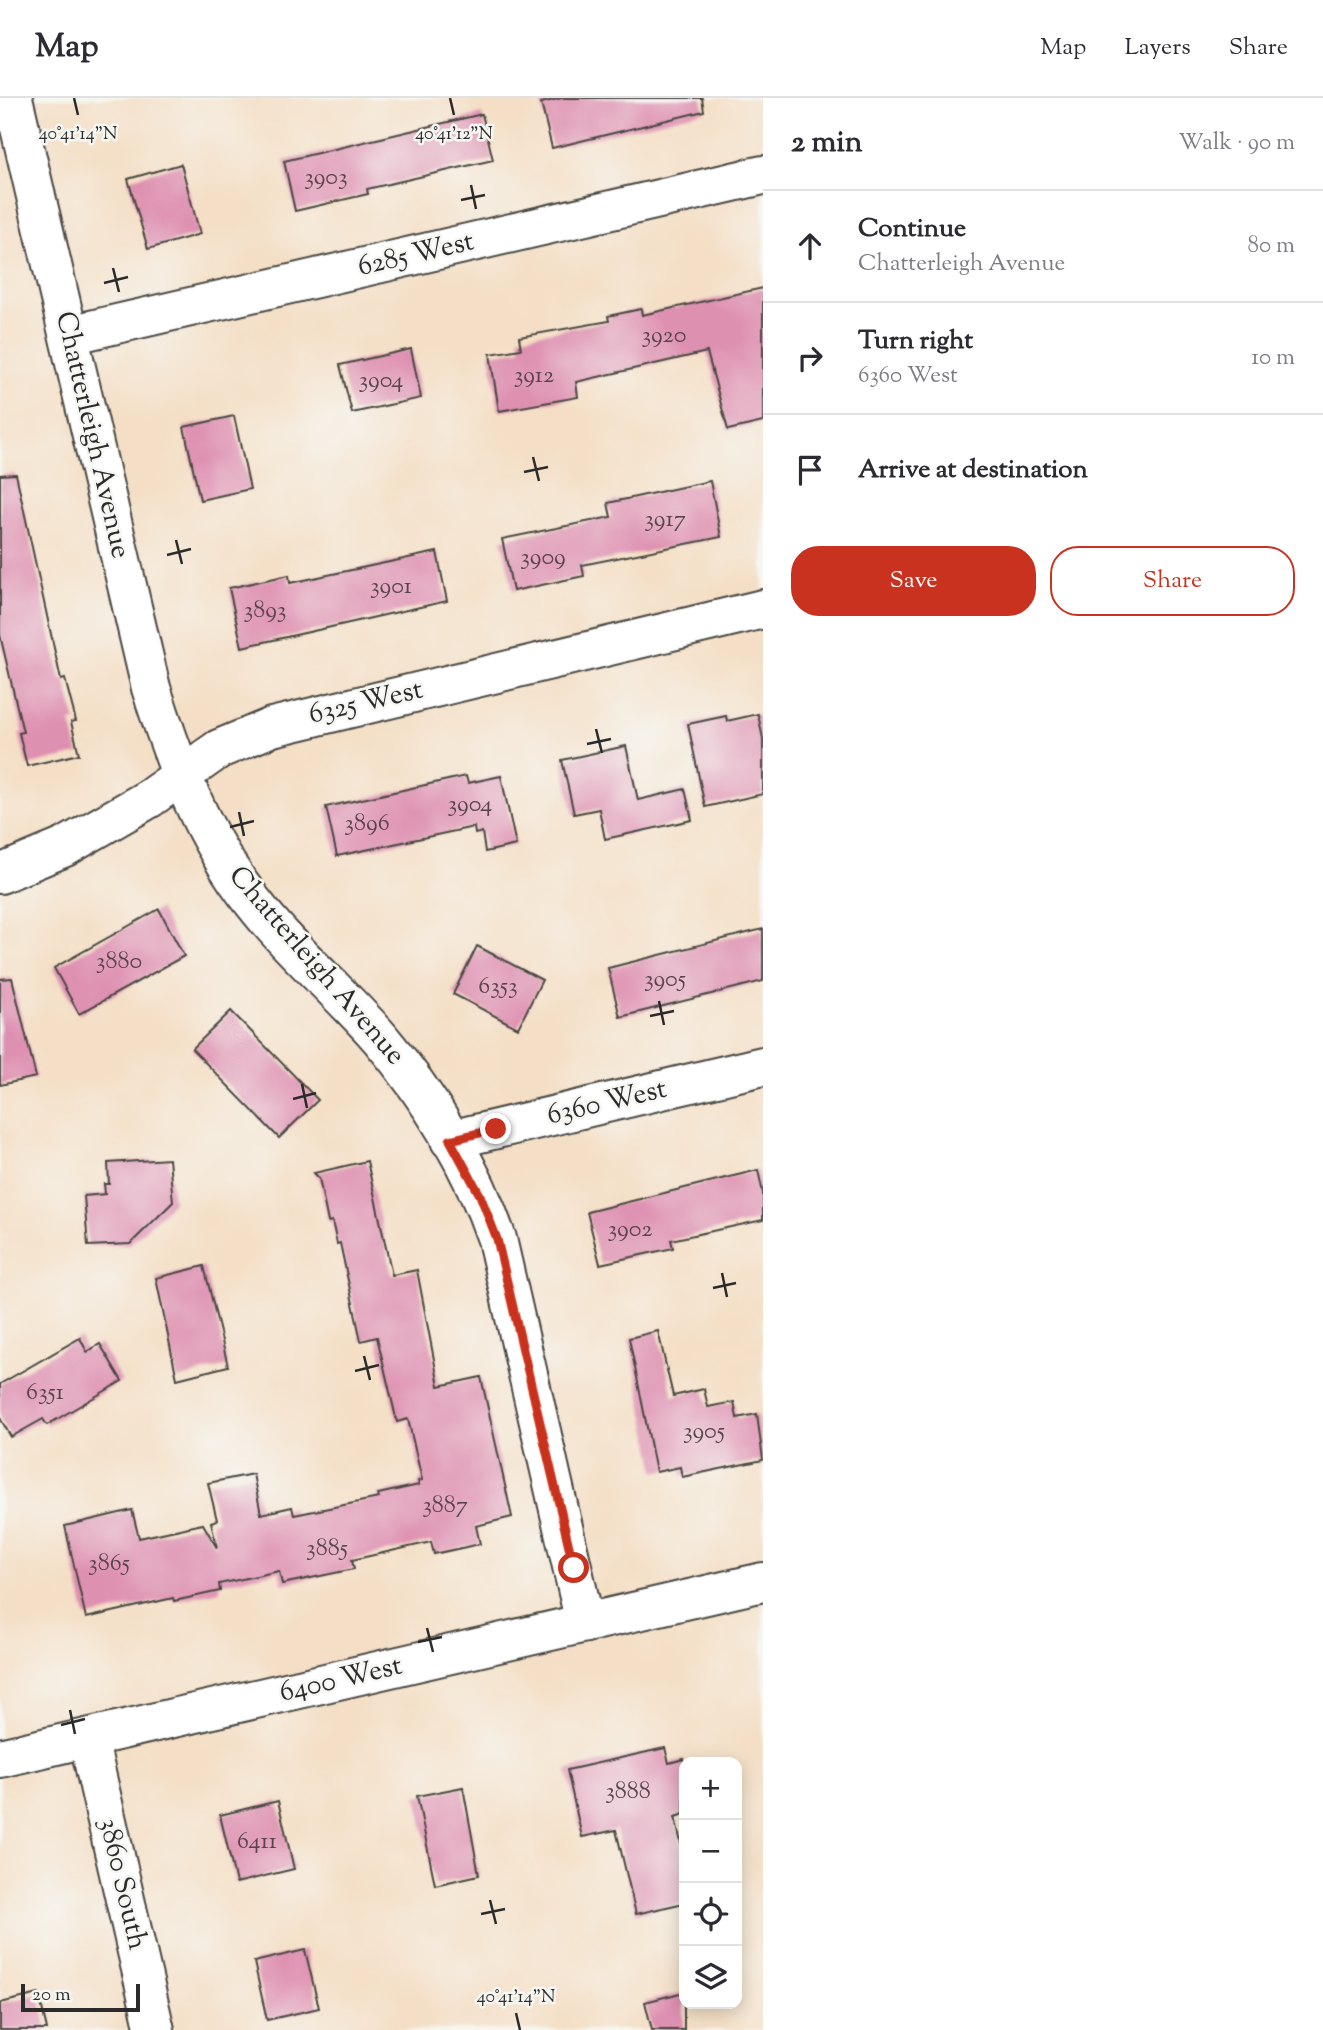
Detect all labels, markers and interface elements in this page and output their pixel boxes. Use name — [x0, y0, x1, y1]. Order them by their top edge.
text: Map — [35, 24, 99, 72]
text: Map — [1040, 31, 1086, 65]
text: Layers — [1124, 31, 1191, 65]
text: Share — [1229, 31, 1288, 65]
text: 40°41'14"N — [39, 122, 117, 148]
text: 40°41'12"N — [415, 122, 493, 148]
text: 2 min — [791, 122, 863, 165]
text: Walk · 90 m — [1178, 127, 1295, 160]
house number: 3903 — [304, 161, 348, 195]
text: Continue — [858, 211, 966, 248]
street label: 6285 West — [354, 222, 479, 288]
icon: ahead — [791, 227, 829, 265]
text: 80 m — [1247, 230, 1295, 263]
text: Chatterleigh Avenue — [858, 248, 1065, 281]
street label: Chatterleigh Avenue — [44, 308, 140, 562]
house number: 3920 — [641, 319, 687, 353]
text: Turn right — [858, 323, 973, 360]
icon: right — [791, 339, 829, 377]
text: 10 m — [1251, 342, 1295, 375]
house number: 3912 — [514, 359, 554, 393]
text: 6360 West — [858, 360, 958, 393]
house number: 3904 — [359, 364, 403, 398]
icon: arrive — [791, 451, 829, 489]
text: Arrive at destination — [858, 452, 1088, 489]
house number: 3917 — [644, 503, 686, 537]
house number: 3909 — [520, 541, 566, 575]
button: Save — [791, 546, 1036, 616]
button: Share — [1050, 546, 1295, 616]
house number: 3901 — [370, 570, 412, 604]
house number: 3893 — [243, 594, 287, 628]
street label: 6325 West — [305, 670, 427, 736]
house number: 3904 — [448, 788, 492, 822]
house number: 3896 — [344, 807, 390, 841]
street label: Chatterleigh Avenue — [218, 858, 414, 1074]
house number: 3880 — [96, 945, 142, 979]
house number: 3905 — [644, 963, 686, 997]
house number: 6353 — [478, 970, 518, 1004]
street label: 6360 West — [543, 1070, 671, 1136]
route end — [480, 1113, 511, 1144]
house number: 3902 — [608, 1213, 652, 1247]
house number: 6351 — [26, 1376, 64, 1410]
house number: 3905 — [683, 1415, 725, 1449]
house number: 3887 — [422, 1489, 468, 1523]
house number: 3885 — [306, 1532, 348, 1566]
house number: 3865 — [88, 1547, 130, 1581]
route start — [558, 1552, 589, 1583]
street label: 6400 West — [276, 1646, 407, 1714]
map controls — [679, 1757, 742, 2009]
button: + — [679, 1757, 742, 1820]
house number: 3888 — [605, 1775, 651, 1809]
street label: 3860 South — [87, 1814, 157, 1954]
button: − — [679, 1820, 742, 1883]
house number: 6411 — [237, 1825, 277, 1859]
button: locate — [679, 1883, 742, 1946]
button: layers — [679, 1946, 742, 2009]
scale bar — [21, 1981, 140, 2013]
text: 20 m — [32, 1982, 71, 2009]
text: 40°41'14"N — [477, 1985, 555, 2011]

